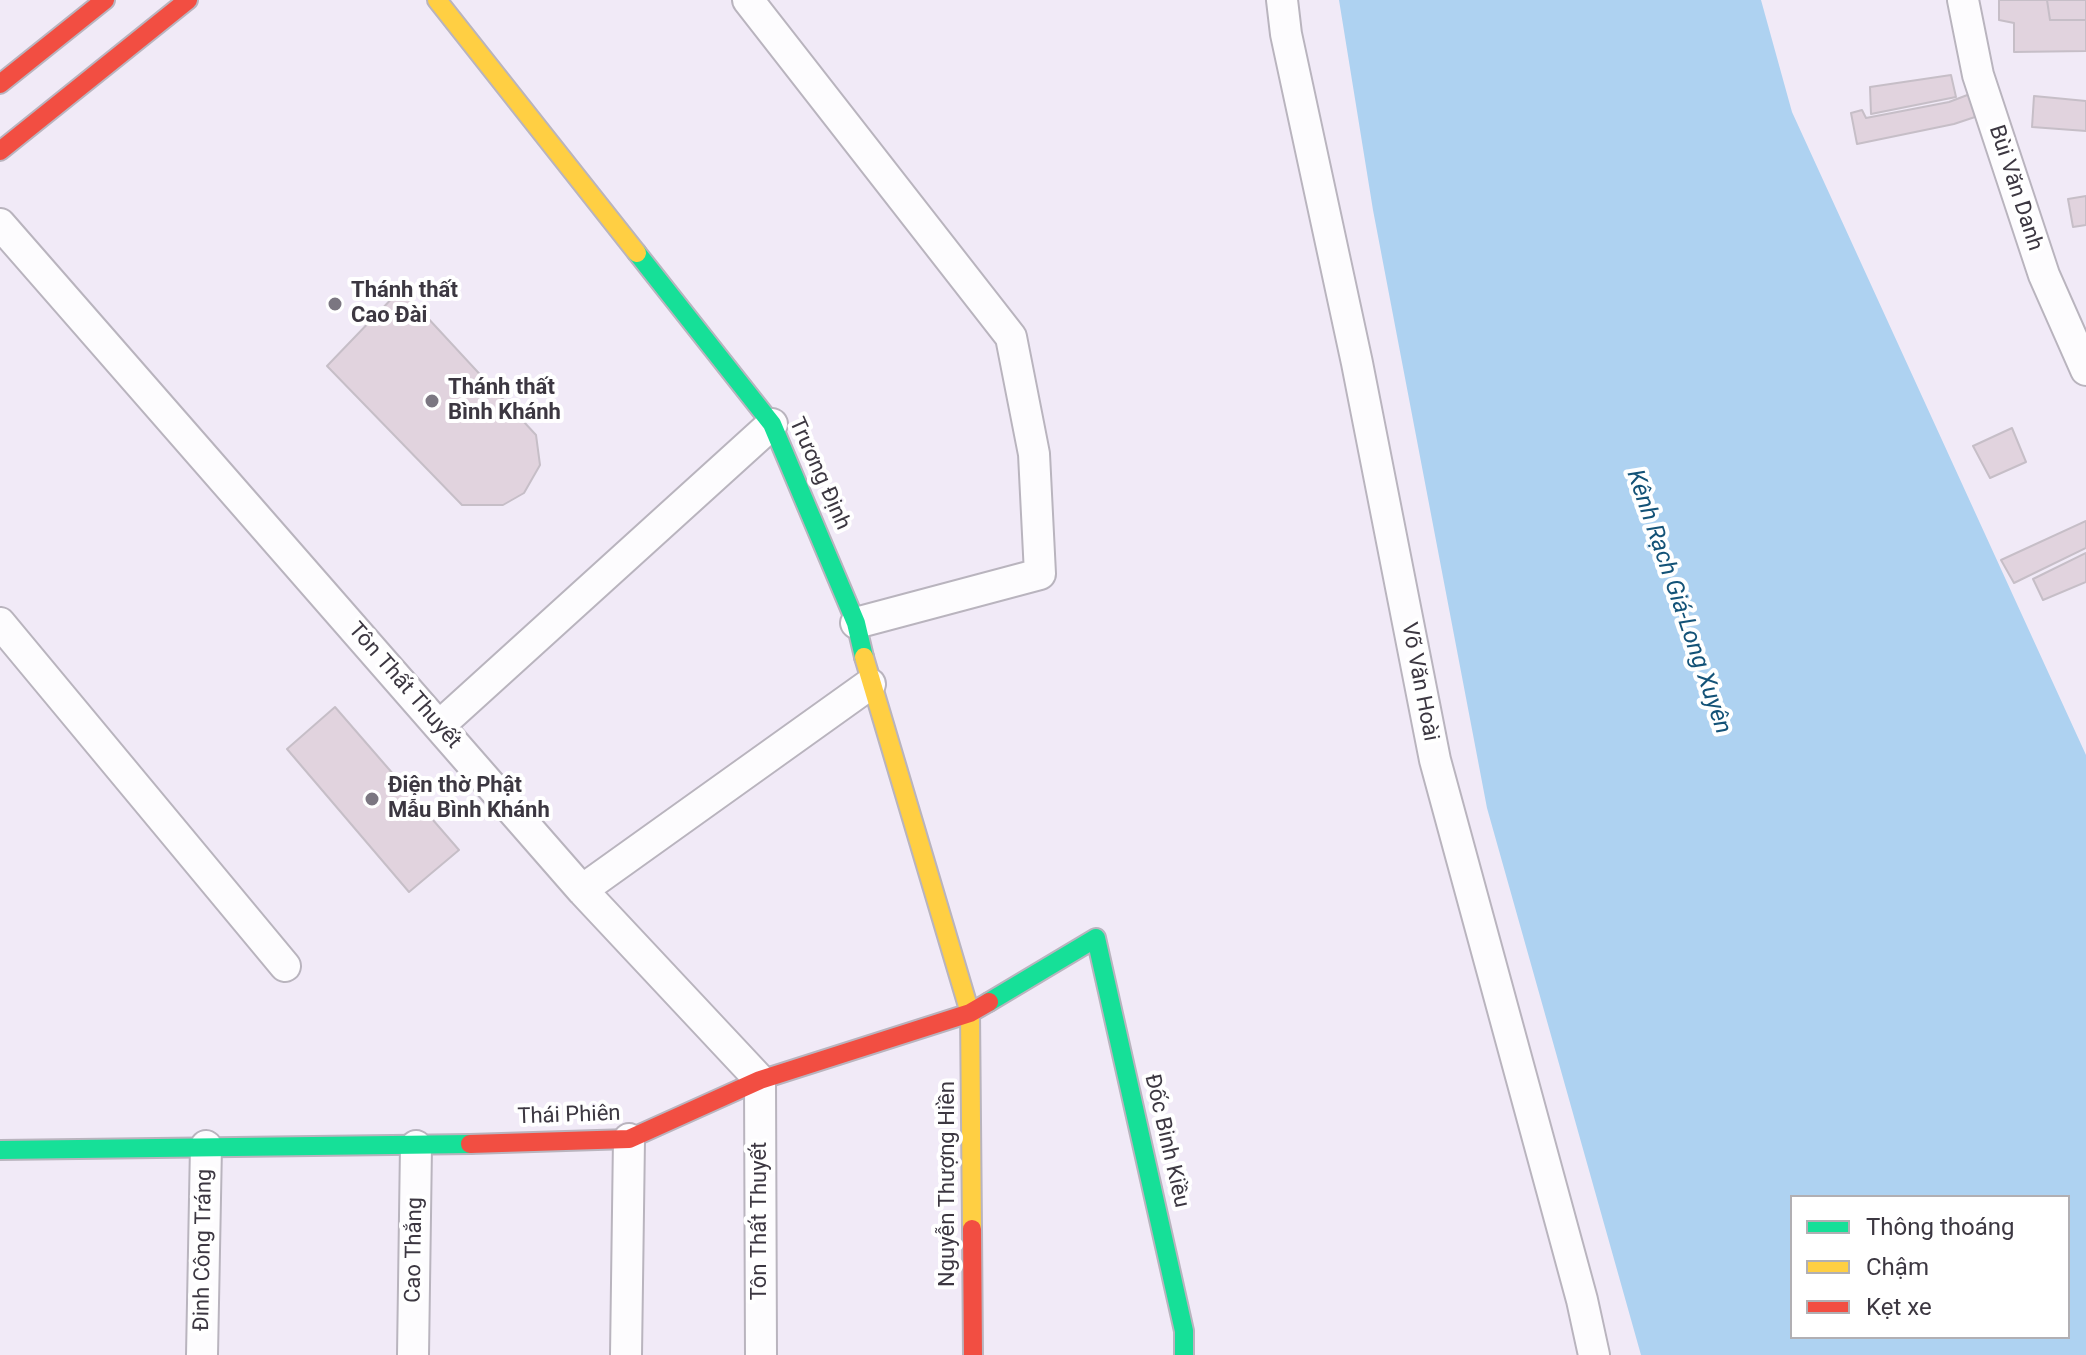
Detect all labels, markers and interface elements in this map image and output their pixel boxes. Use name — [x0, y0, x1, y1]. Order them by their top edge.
street label: Bùi Văn Danh — [1982, 122, 2048, 254]
place label: Thánh thất Cao Đài — [351, 278, 458, 330]
marker: Thánh thất Cao Đài — [326, 295, 344, 313]
place label: Thánh thất Bình Khánh — [448, 375, 561, 426]
marker: Thánh thất Bình Khánh — [423, 392, 441, 410]
street label: Trương Định — [782, 414, 856, 534]
water label: Kênh Rạch Giá-Long Xuyên — [1619, 466, 1737, 738]
street label: Tôn Thất Thuyết — [342, 617, 466, 755]
street label: Võ Văn Hoài — [1395, 621, 1443, 743]
place label: Điện thờ Phật Mẫu Bình Khánh — [388, 773, 550, 824]
marker: Điện thờ Phật Mẫu Bình Khánh — [363, 790, 381, 808]
street label: Đốc Binh Kiều — [1138, 1072, 1194, 1210]
street label: Nguyễn Thượng Hiền — [935, 1081, 961, 1287]
street label: Thái Phiên — [517, 1101, 621, 1131]
street label: Tôn Thất Thuyết — [747, 1142, 773, 1300]
street label: Đinh Công Tráng — [189, 1169, 219, 1331]
legend — [1790, 1195, 2070, 1339]
street label: Cao Thắng — [401, 1197, 429, 1303]
text: Thông thoáng — [1866, 1213, 2014, 1241]
text: Chậm — [1866, 1253, 1929, 1281]
text: Kẹt xe — [1866, 1293, 1932, 1321]

